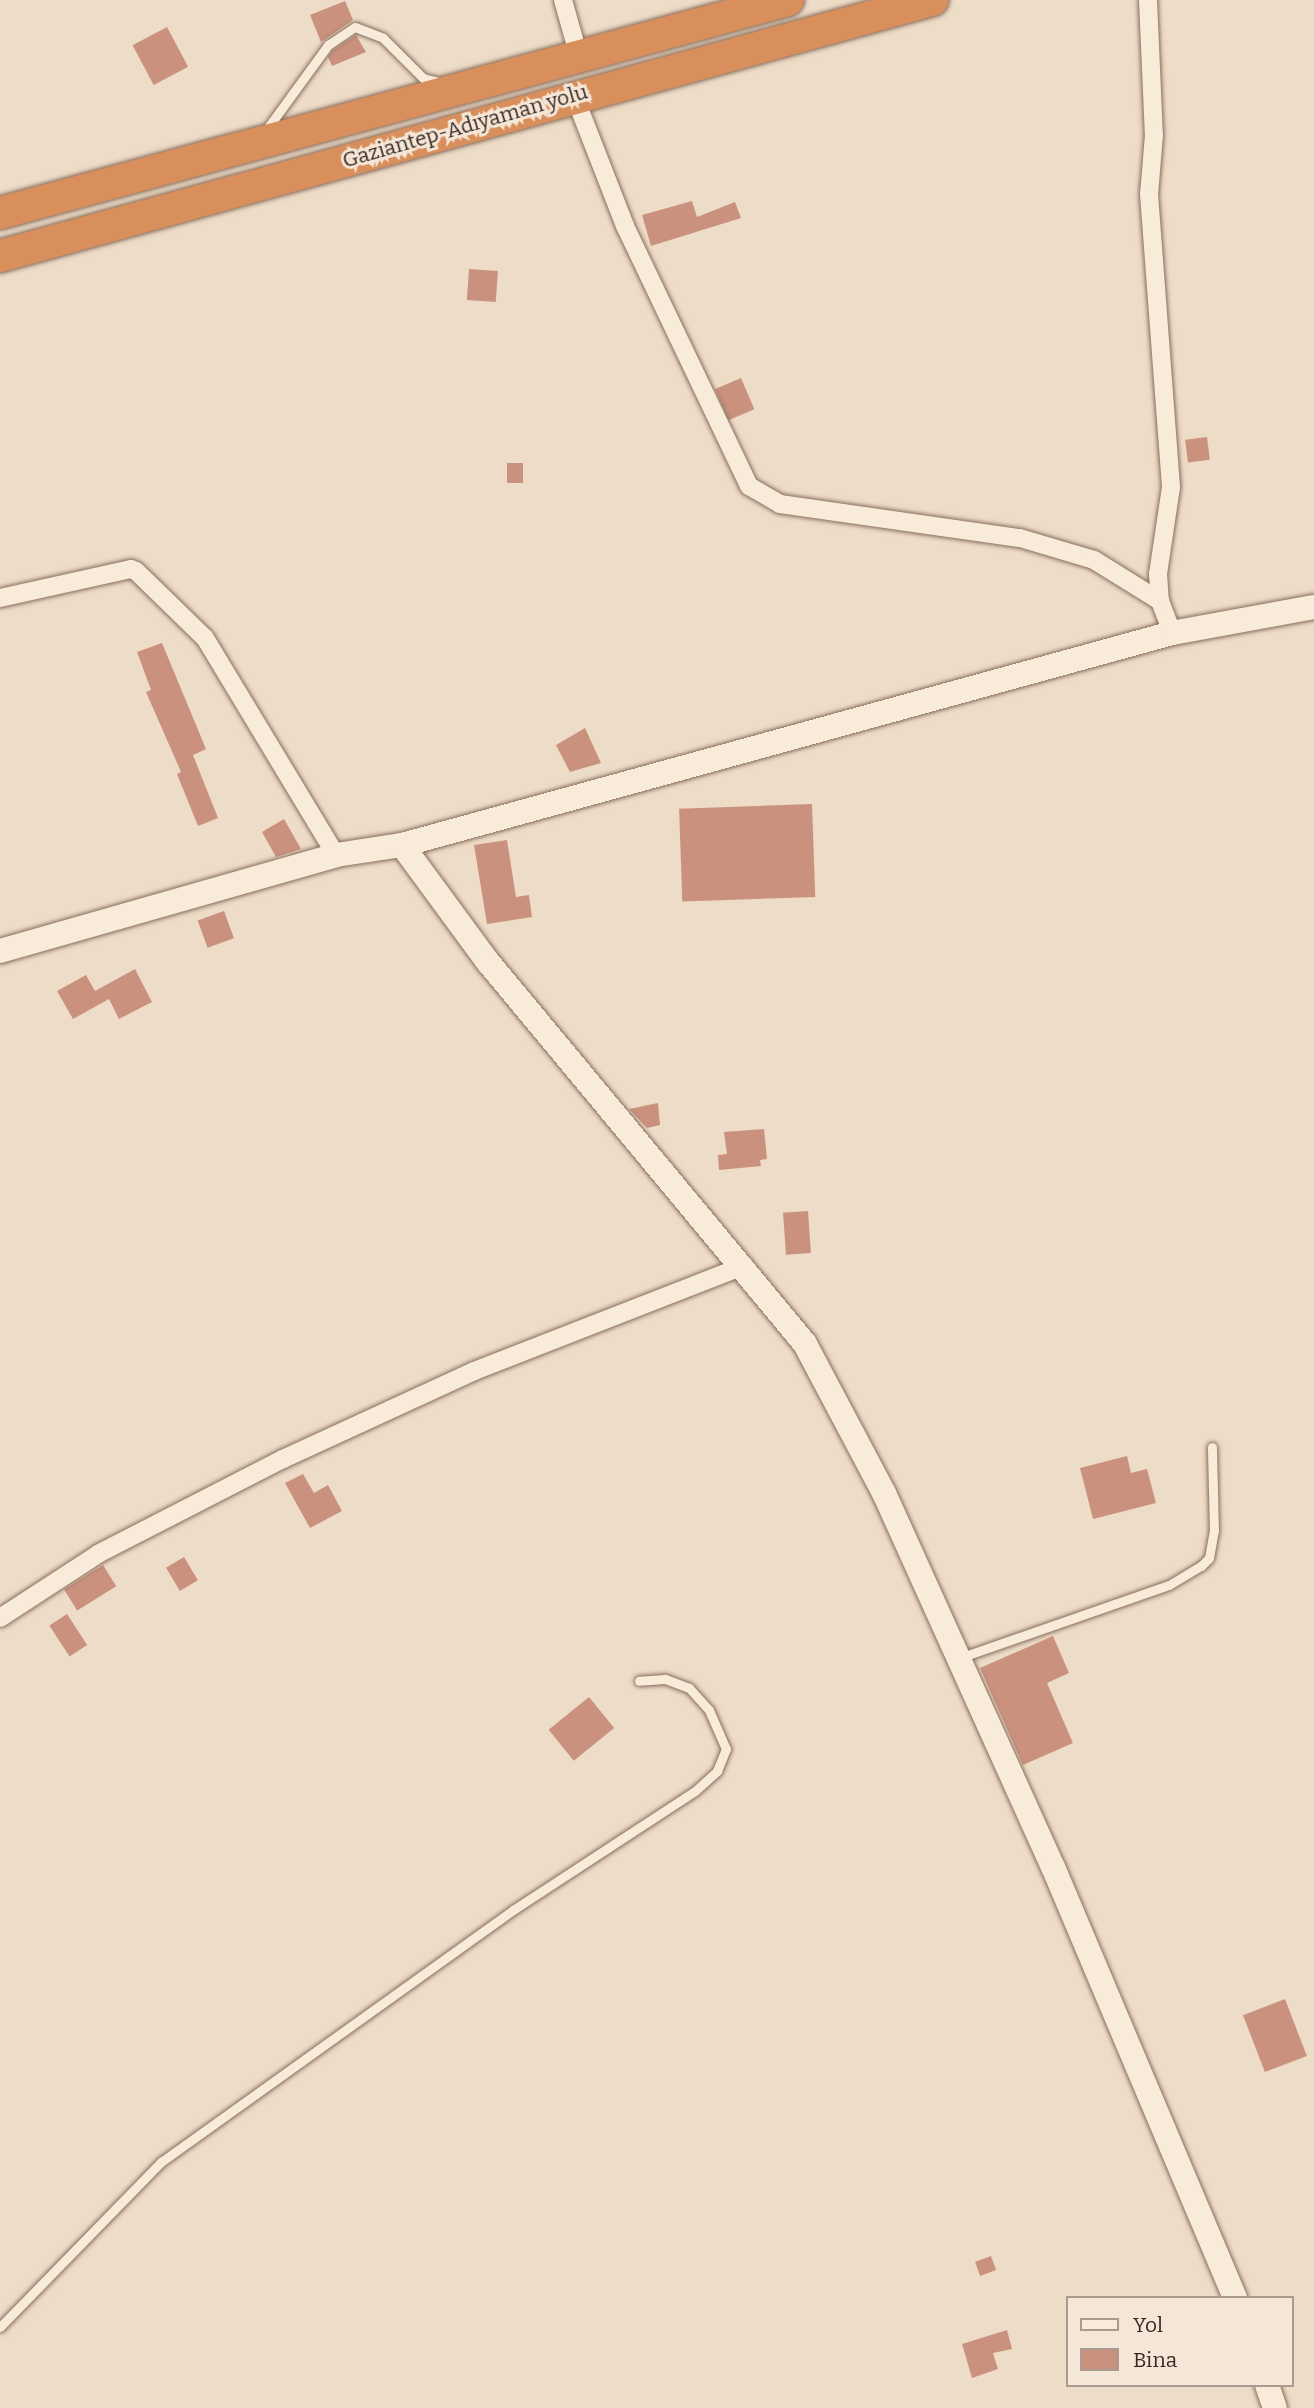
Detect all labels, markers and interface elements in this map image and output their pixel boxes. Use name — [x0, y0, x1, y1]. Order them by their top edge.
street label: Gaziantep-Adıyaman yolu — [340, 79, 590, 173]
legend — [1066, 2296, 1293, 2387]
text: Yol — [1133, 2312, 1163, 2338]
text: Bina — [1133, 2347, 1177, 2373]

